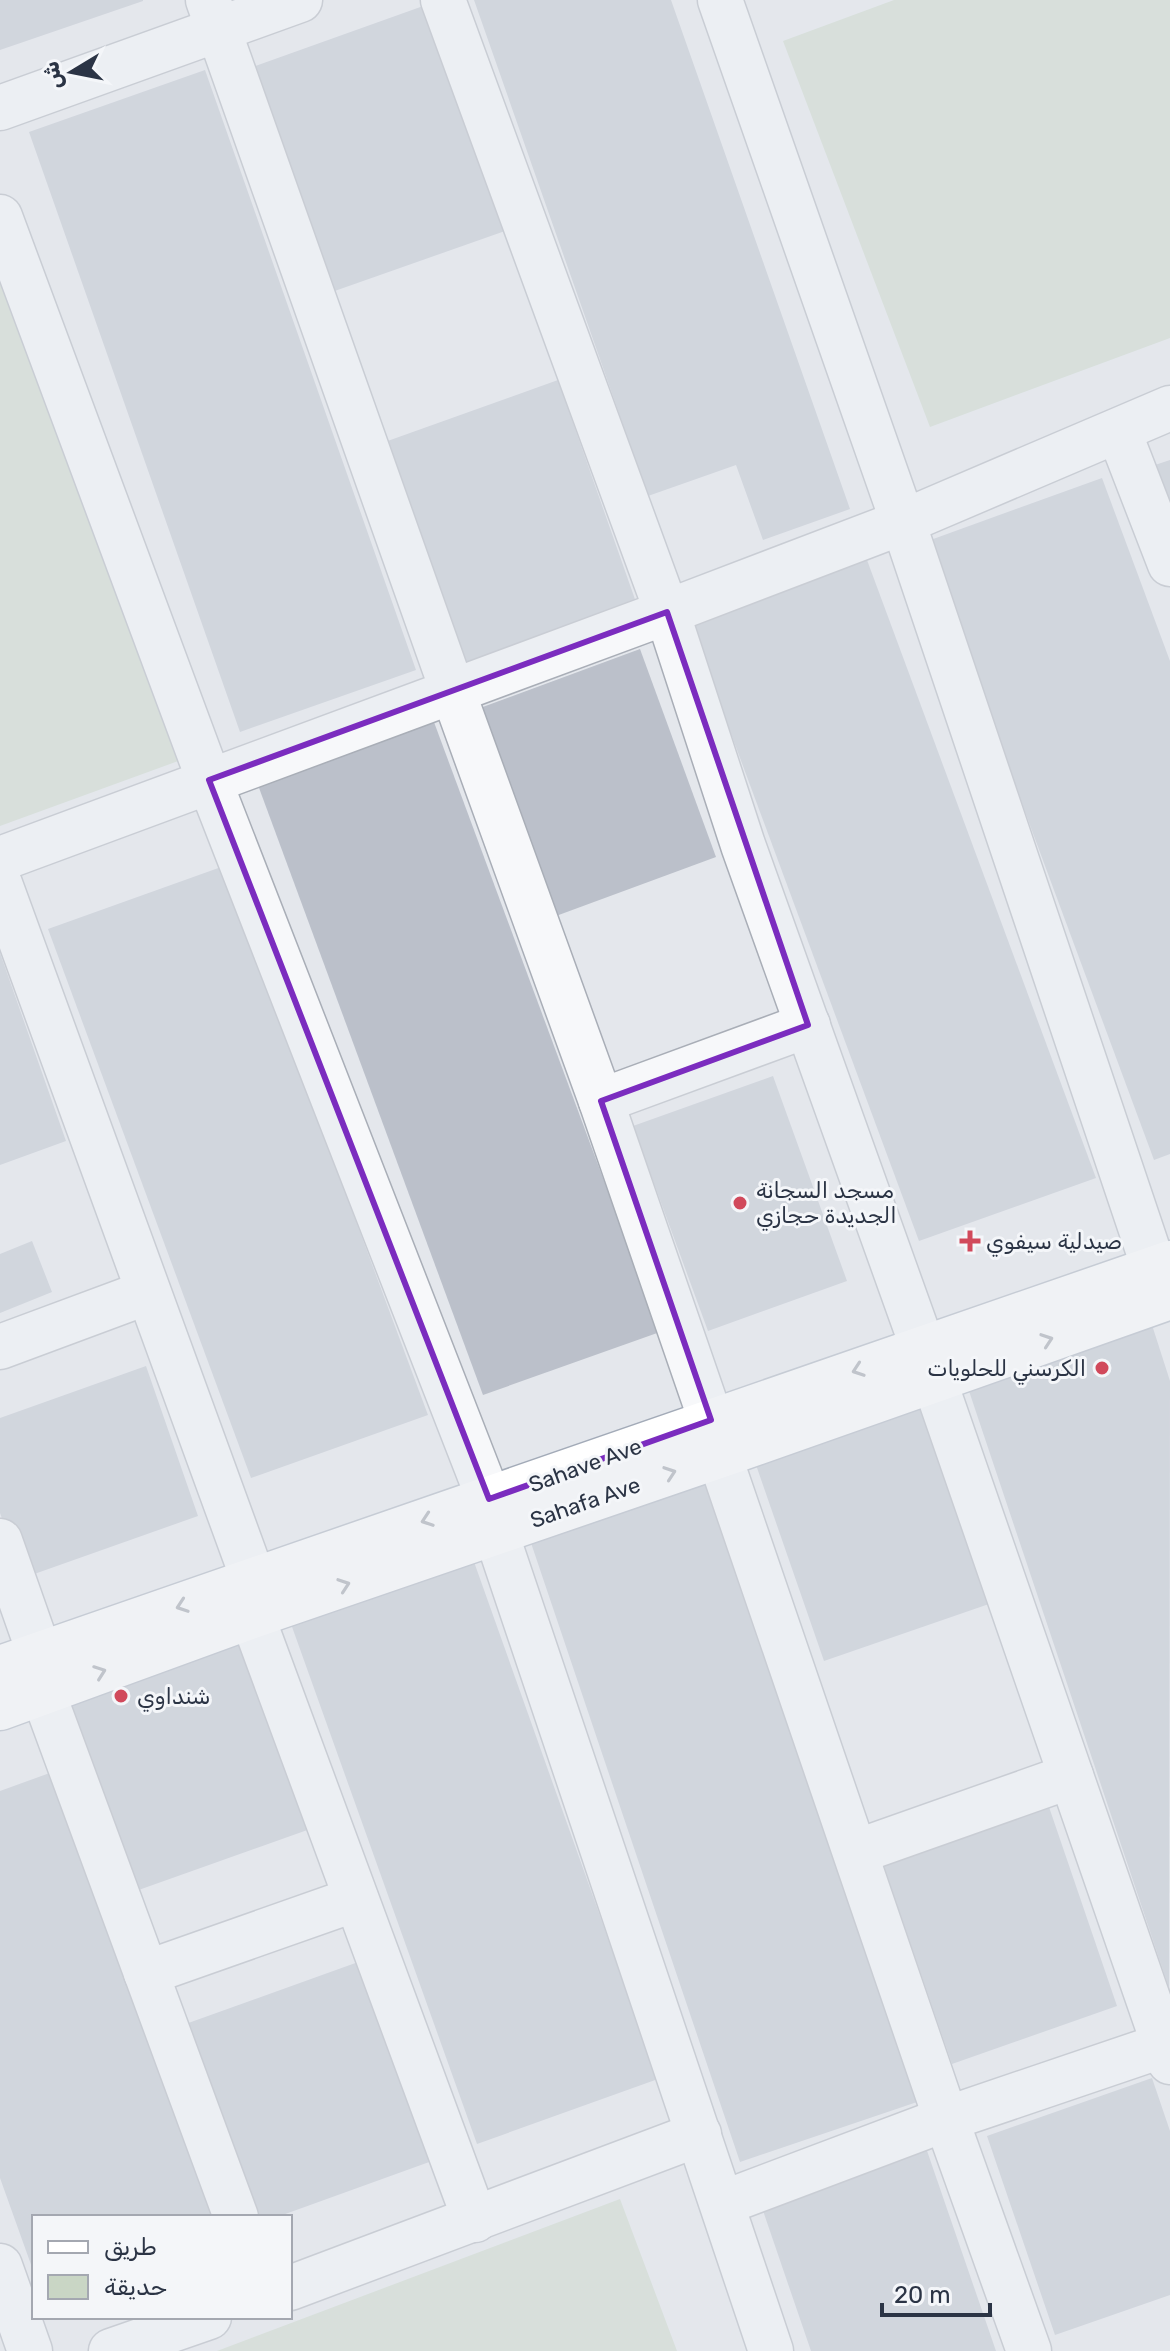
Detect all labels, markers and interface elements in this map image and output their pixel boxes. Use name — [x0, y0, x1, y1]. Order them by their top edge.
north arrow — [32, 32, 112, 112]
text: ش — [37, 59, 69, 91]
place label: مسجد السجانة الجديدة حجازي — [756, 1177, 897, 1231]
marker: مسجد السجانة الجديدة حجازي — [731, 1194, 749, 1212]
place label: صيدلية سيفوي — [986, 1228, 1122, 1257]
marker: صيدلية سيفوي — [961, 1232, 979, 1250]
one-way arrow — [1039, 1333, 1053, 1349]
place label: الكرسني للحلويات — [927, 1355, 1086, 1385]
marker: الكرسني للحلويات — [1093, 1359, 1111, 1377]
one-way arrow — [852, 1360, 866, 1376]
street label: Sahave Ave — [525, 1433, 645, 1498]
one-way arrow — [662, 1466, 676, 1482]
street label: Sahafa Ave — [527, 1471, 644, 1534]
one-way arrow — [421, 1511, 435, 1527]
one-way arrow — [337, 1578, 351, 1594]
one-way arrow — [176, 1596, 190, 1612]
one-way arrow — [92, 1665, 106, 1682]
place label: شنداوي — [137, 1683, 210, 1712]
marker: شنداوي — [112, 1687, 130, 1705]
legend — [32, 2215, 292, 2319]
text: طريق — [104, 2233, 157, 2261]
scale bar — [882, 2267, 990, 2317]
text: حديقة — [104, 2273, 167, 2301]
text: 20 m — [894, 2281, 951, 2309]

